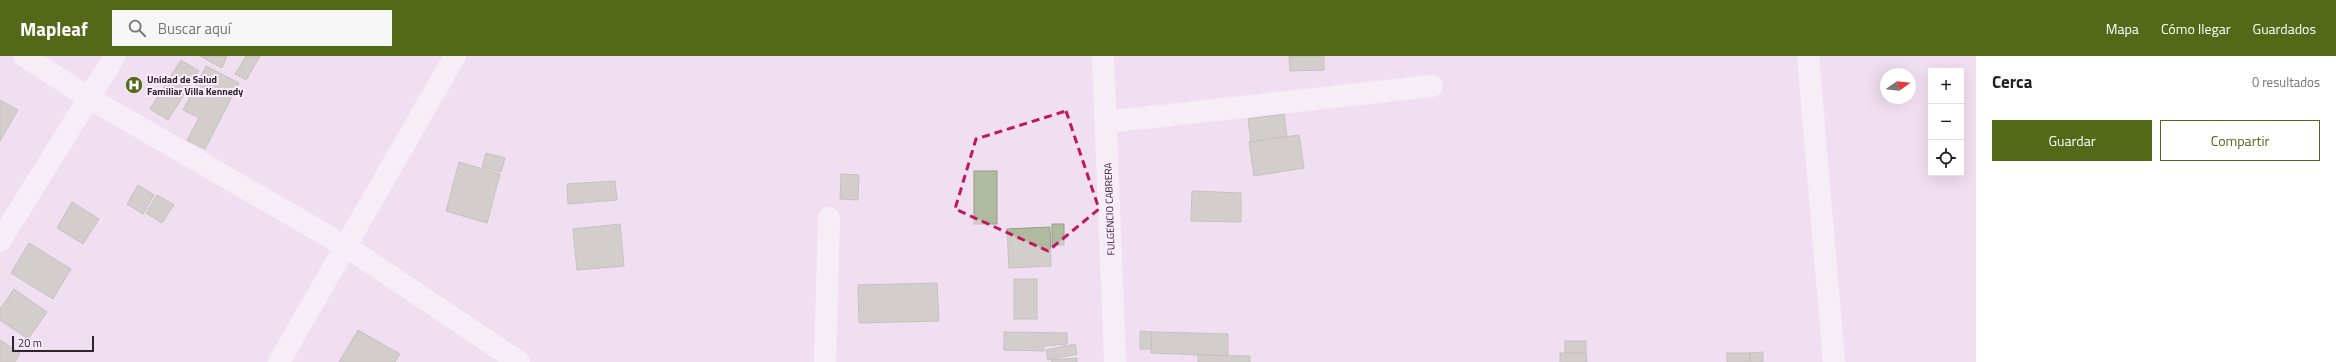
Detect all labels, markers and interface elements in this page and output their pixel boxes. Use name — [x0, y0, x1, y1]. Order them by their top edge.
search box — [112, 10, 392, 46]
text: Mapleaf — [20, 14, 88, 43]
icon: search — [126, 17, 148, 39]
text: Buscar aquí — [158, 17, 231, 40]
text: Mapa — [2106, 18, 2139, 39]
text: Cómo llegar — [2161, 18, 2231, 39]
text: Guardados — [2253, 18, 2316, 39]
north arrow — [1880, 68, 1916, 104]
map controls — [1928, 68, 1964, 176]
button: + — [1928, 68, 1964, 104]
text: Cerca — [1992, 69, 2032, 95]
place label: Unidad de Salud Familiar Villa Kennedy — [147, 72, 243, 99]
text: 0 resultados — [2252, 72, 2320, 92]
hospital icon: Unidad de Salud Familiar Villa Kennedy — [124, 75, 144, 95]
button: − — [1928, 104, 1964, 140]
button: Guardar — [1992, 120, 2152, 161]
button: Compartir — [2160, 120, 2320, 161]
button: locate — [1928, 140, 1964, 176]
street label: FULGENCIO CABRERA — [1100, 162, 1119, 256]
scale bar — [12, 334, 94, 353]
text: 20 m — [18, 335, 42, 351]

